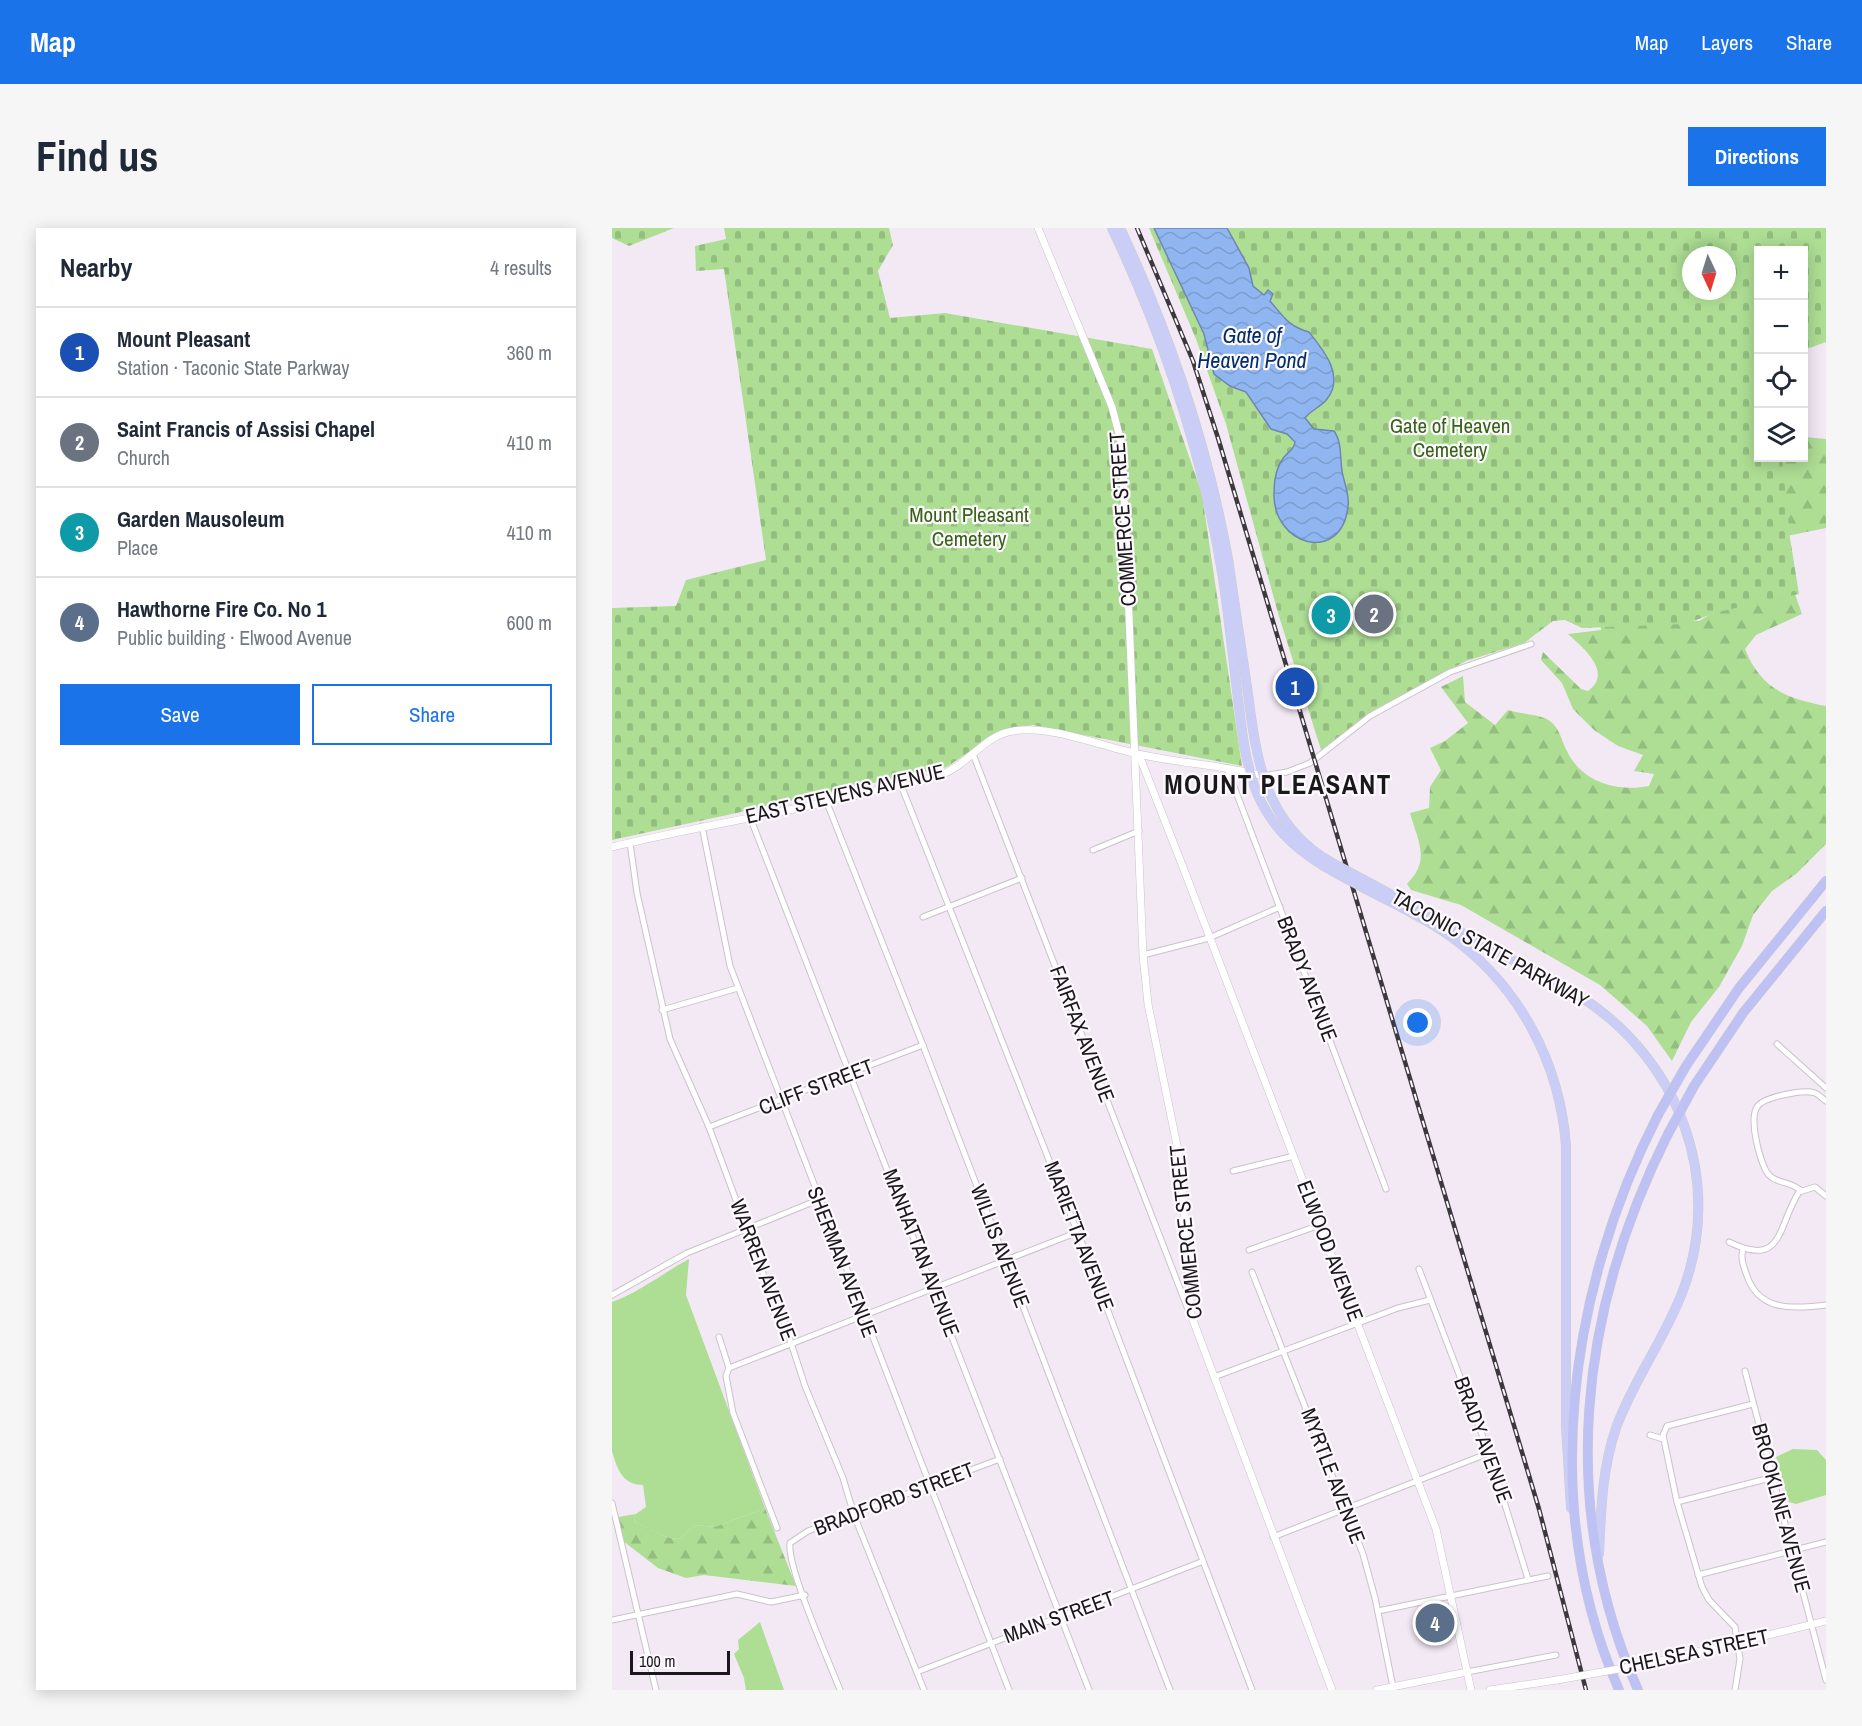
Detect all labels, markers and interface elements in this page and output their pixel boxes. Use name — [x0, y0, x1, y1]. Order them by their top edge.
text: Map — [30, 23, 76, 61]
text: Map — [1635, 28, 1668, 57]
text: Layers — [1701, 28, 1753, 57]
text: Share — [1786, 28, 1832, 57]
button: Directions — [1688, 127, 1826, 186]
text: Find us — [36, 128, 158, 184]
north arrow — [1682, 246, 1736, 300]
map controls — [1754, 246, 1808, 462]
button: + — [1754, 246, 1808, 300]
text: Nearby — [60, 250, 132, 285]
text: 4 results — [490, 254, 552, 281]
button: − — [1754, 300, 1808, 354]
water label: Gate of Heaven Pond — [1197, 320, 1308, 375]
text: Mount Pleasant — [117, 324, 250, 354]
text: 1 — [75, 339, 84, 366]
text: 360 m — [506, 339, 552, 366]
text: Station · Taconic State Parkway — [117, 354, 350, 381]
button: locate — [1754, 354, 1808, 408]
button: layers — [1754, 408, 1808, 462]
park label: Gate of Heaven Cemetery — [1390, 411, 1510, 464]
text: Saint Francis of Assisi Chapel — [117, 414, 375, 444]
text: 2 — [75, 429, 84, 456]
text: 410 m — [506, 429, 552, 456]
street label: COMMERCE STREET — [1102, 430, 1143, 607]
text: Church — [117, 444, 170, 471]
park label: Mount Pleasant Cemetery — [909, 500, 1029, 553]
text: Garden Mausoleum — [117, 504, 284, 534]
text: 3 — [75, 519, 84, 546]
text: 410 m — [506, 519, 552, 546]
text: Place — [117, 534, 158, 561]
pin: 3 — [1312, 592, 1350, 638]
pin: 2 — [1354, 592, 1394, 636]
text: Hawthorne Fire Co. No 1 — [117, 594, 327, 624]
text: 4 — [75, 609, 84, 636]
text: 600 m — [506, 609, 552, 636]
text: Public building · Elwood Avenue — [117, 624, 352, 651]
pin: 1 — [1276, 664, 1314, 710]
button: Save — [60, 684, 300, 745]
button: Share — [312, 684, 552, 745]
street label: EAST STEVENS AVENUE — [743, 757, 947, 831]
district label: MOUNT PLEASANT — [1164, 766, 1392, 802]
street label: TACONIC STATE PARKWAY — [1386, 882, 1595, 1015]
street label: BRADY AVENUE — [1270, 912, 1345, 1046]
street label: FAIRFAX AVENUE — [1043, 961, 1122, 1106]
your location — [1403, 1008, 1432, 1037]
street label: CLIFF STREET — [754, 1051, 878, 1122]
street label: COMMERCE STREET — [1162, 1143, 1209, 1321]
street label: MARIETTA AVENUE — [1038, 1157, 1121, 1315]
street label: MANHATTAN AVENUE — [876, 1165, 967, 1341]
street label: ELWOOD AVENUE — [1290, 1176, 1371, 1325]
street label: WILLIS AVENUE — [964, 1180, 1037, 1312]
street label: SHERMAN AVENUE — [800, 1182, 885, 1341]
street label: WARREN AVENUE — [723, 1195, 804, 1345]
street label: BRADY AVENUE — [1447, 1373, 1520, 1507]
street label: MYRTLE AVENUE — [1294, 1404, 1373, 1548]
street label: BROOKLINE AVENUE — [1745, 1420, 1818, 1596]
street label: BRADFORD STREET — [810, 1454, 979, 1542]
street label: MAIN STREET — [999, 1583, 1119, 1650]
pin: 4 — [1416, 1600, 1454, 1646]
street label: CHELSEA STREET — [1616, 1621, 1772, 1682]
scale bar — [630, 1648, 730, 1676]
text: 100 m — [639, 1650, 675, 1672]

